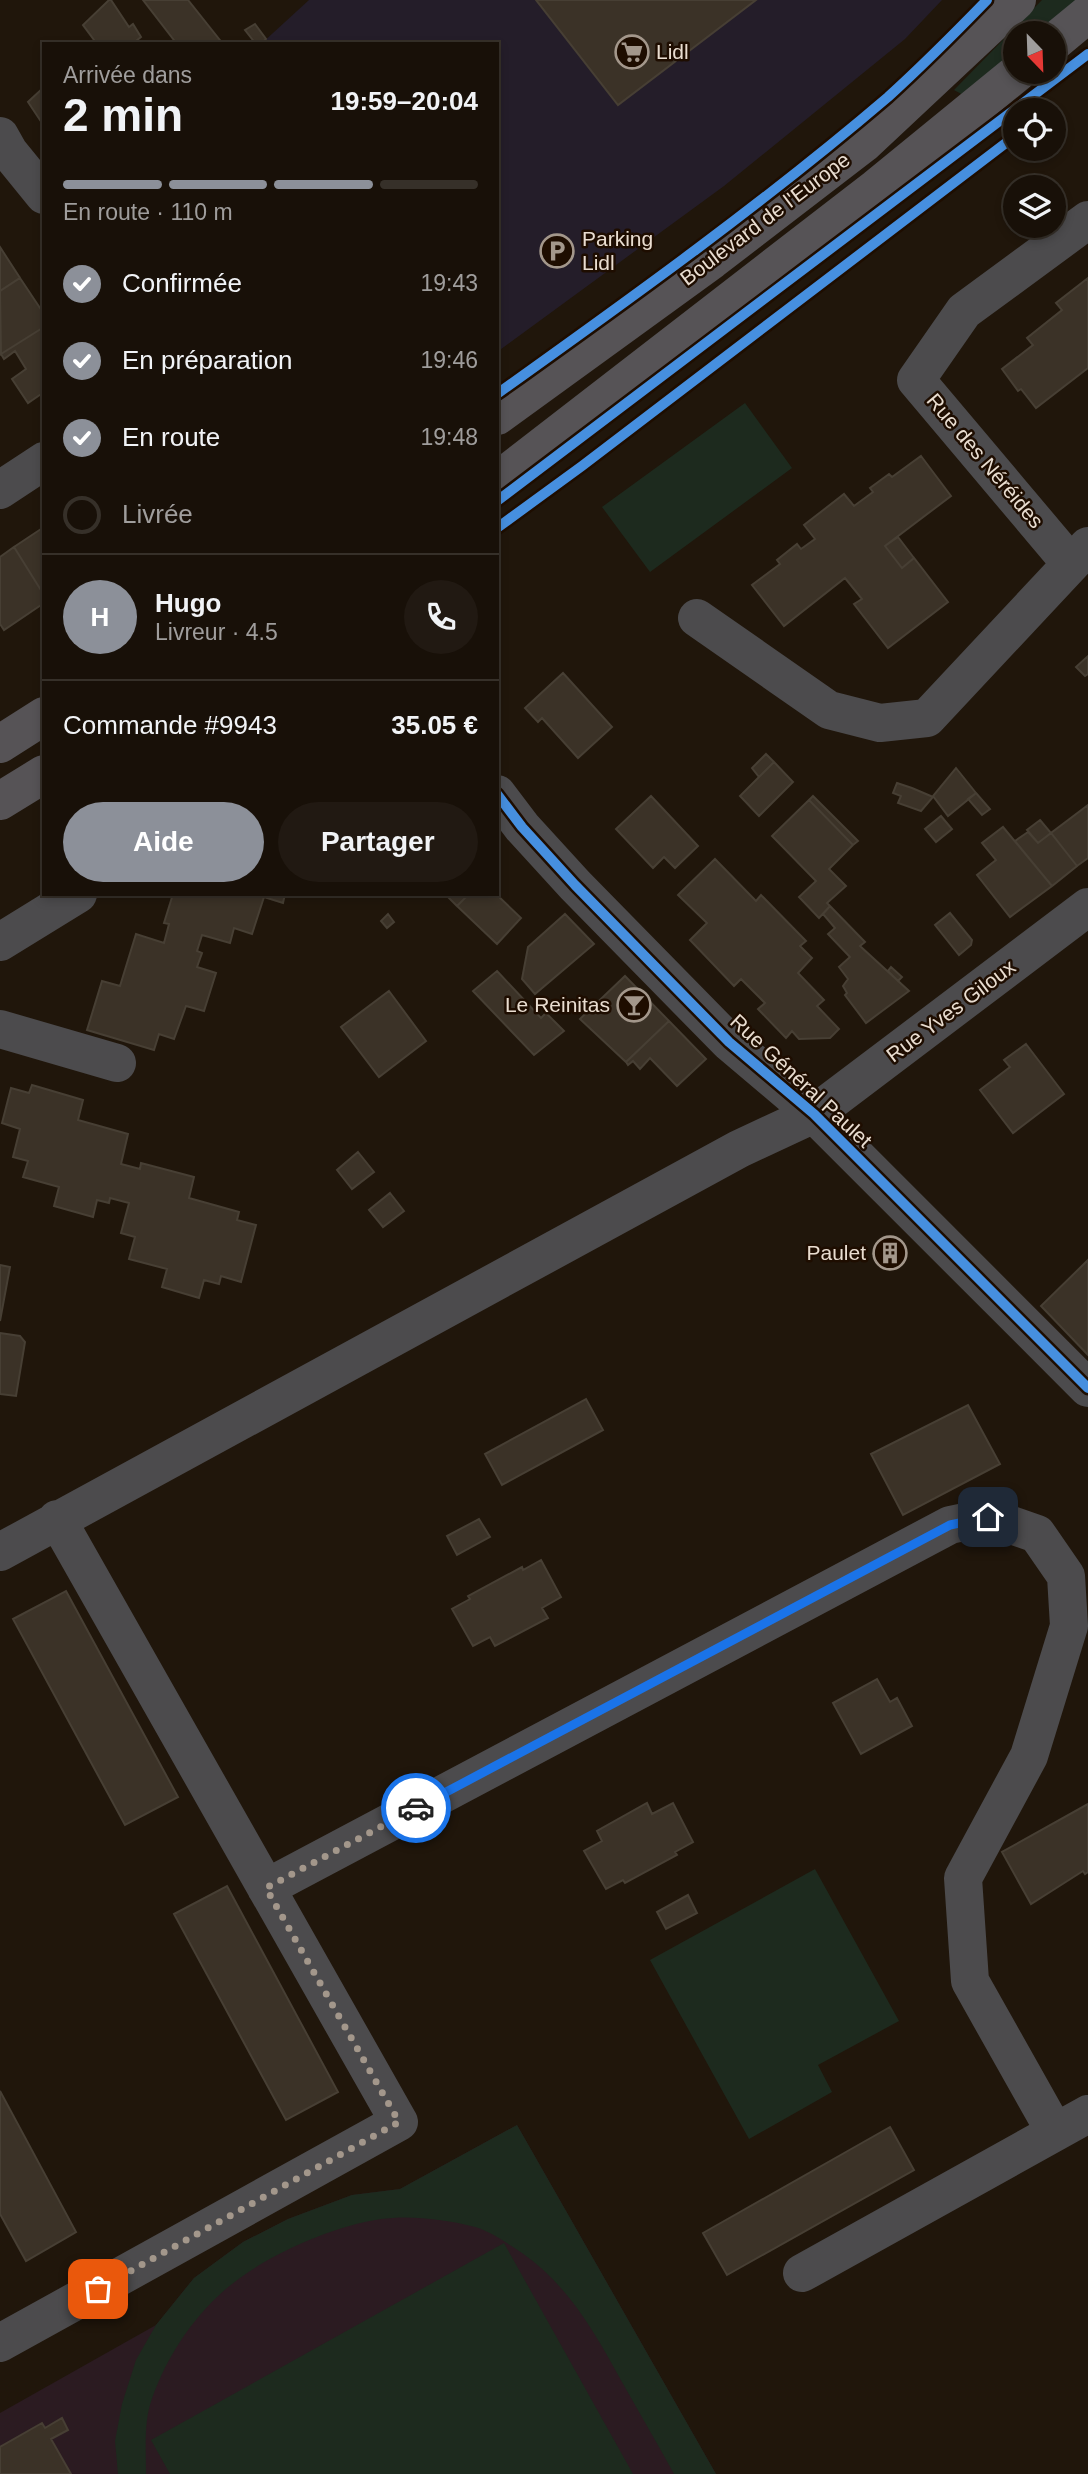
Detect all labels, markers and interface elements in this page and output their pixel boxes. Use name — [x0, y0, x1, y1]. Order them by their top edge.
north arrow — [1003, 21, 1066, 84]
map controls — [1003, 21, 1066, 238]
supermarket icon: Lidl — [613, 33, 651, 71]
place label: Lidl — [656, 40, 689, 63]
text: Arrivée dans — [63, 62, 192, 88]
text: 19:59–20:04 — [331, 86, 478, 116]
text: 2 min — [63, 89, 183, 141]
button: locate — [1003, 98, 1066, 161]
street label: Boulevard de l'Europe — [676, 147, 854, 290]
button: layers — [1003, 175, 1066, 238]
text: En route · 110 m — [63, 199, 233, 225]
place label: Parking Lidl — [582, 227, 653, 274]
parking icon: Parking Lidl — [538, 232, 576, 270]
icon: check — [63, 265, 101, 303]
text: Confirmée — [122, 268, 242, 298]
text: 19:43 — [420, 270, 478, 296]
icon: check — [63, 342, 101, 380]
text: En préparation — [122, 345, 293, 375]
text: 19:46 — [420, 347, 478, 373]
street label: Rue des Néréides — [923, 389, 1048, 532]
icon: check — [63, 419, 101, 457]
text: En route — [122, 422, 220, 452]
text: 19:48 — [420, 424, 478, 450]
text: Livrée — [122, 499, 193, 529]
button: phone — [404, 580, 478, 654]
text: Hugo — [155, 588, 221, 618]
text: H — [91, 602, 109, 632]
text: Livreur · 4.5 — [155, 619, 278, 645]
text: Commande #9943 — [63, 710, 277, 740]
text: 35.05 € — [391, 710, 478, 740]
button: Aide — [63, 802, 264, 882]
button: Partager — [278, 802, 478, 882]
street label: Rue Yves Giloux — [882, 955, 1020, 1066]
bar icon: Le Reinitas — [615, 986, 653, 1024]
place label: Le Reinitas — [505, 993, 610, 1016]
street label: Rue Général Paulet — [726, 1009, 877, 1152]
building icon: Paulet — [871, 1234, 909, 1272]
place label: Paulet — [806, 1241, 866, 1264]
pin — [958, 1487, 1018, 1547]
icon: home — [969, 1498, 1007, 1536]
courier — [381, 1773, 451, 1843]
icon: car — [397, 1789, 435, 1827]
pin — [68, 2259, 128, 2319]
icon: bag — [79, 2270, 117, 2308]

